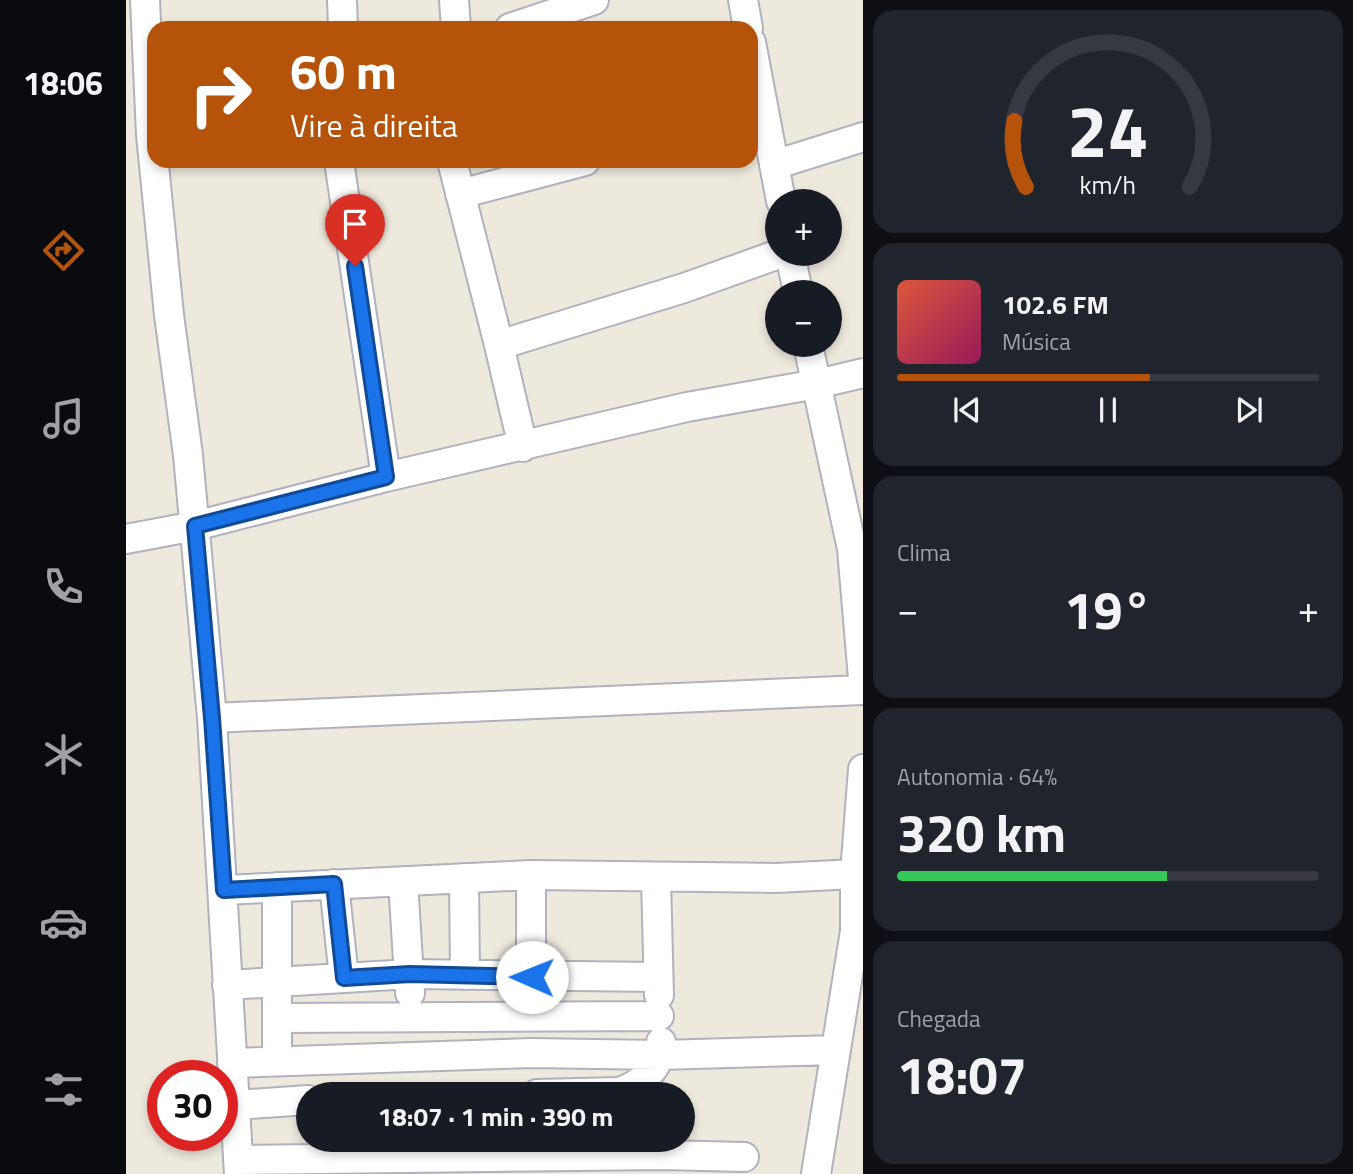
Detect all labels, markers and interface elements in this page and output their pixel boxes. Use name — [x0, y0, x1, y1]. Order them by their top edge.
text: 60 m — [290, 33, 397, 108]
icon: right — [175, 49, 266, 140]
text: 18:06 — [23, 59, 103, 107]
text: 24 — [1067, 76, 1149, 186]
text: Vire à direita — [290, 101, 458, 149]
text: km/h — [1080, 166, 1136, 204]
map controls — [765, 189, 842, 357]
button: + — [765, 189, 842, 266]
pin — [325, 194, 385, 266]
icon: arrive — [336, 205, 374, 243]
icon: directions — [39, 226, 88, 275]
button: − — [765, 280, 842, 357]
text: 102.6 FM — [1002, 285, 1109, 324]
text: Música — [1002, 324, 1071, 359]
icon: previous — [948, 391, 986, 429]
icon: pause — [1089, 391, 1127, 429]
icon: next — [1230, 391, 1268, 429]
icon: music — [39, 394, 88, 443]
text: Clima — [897, 535, 951, 570]
icon: phone — [39, 562, 88, 611]
text: 19° — [1064, 570, 1152, 649]
text: − — [897, 580, 918, 638]
text: + — [1298, 580, 1319, 638]
icon: climate — [39, 730, 88, 779]
text: Autonomia · 64% — [897, 759, 1057, 794]
text: 320 km — [897, 793, 1066, 872]
icon: car — [39, 898, 88, 947]
position arrow — [495, 940, 569, 1014]
text: Chegada — [897, 1001, 981, 1036]
text: 18:07 — [897, 1035, 1027, 1114]
speed limit sign: 30 — [147, 1060, 238, 1151]
icon: filters — [39, 1065, 88, 1114]
text: 18:07 · 1 min · 390 m — [378, 1097, 613, 1136]

